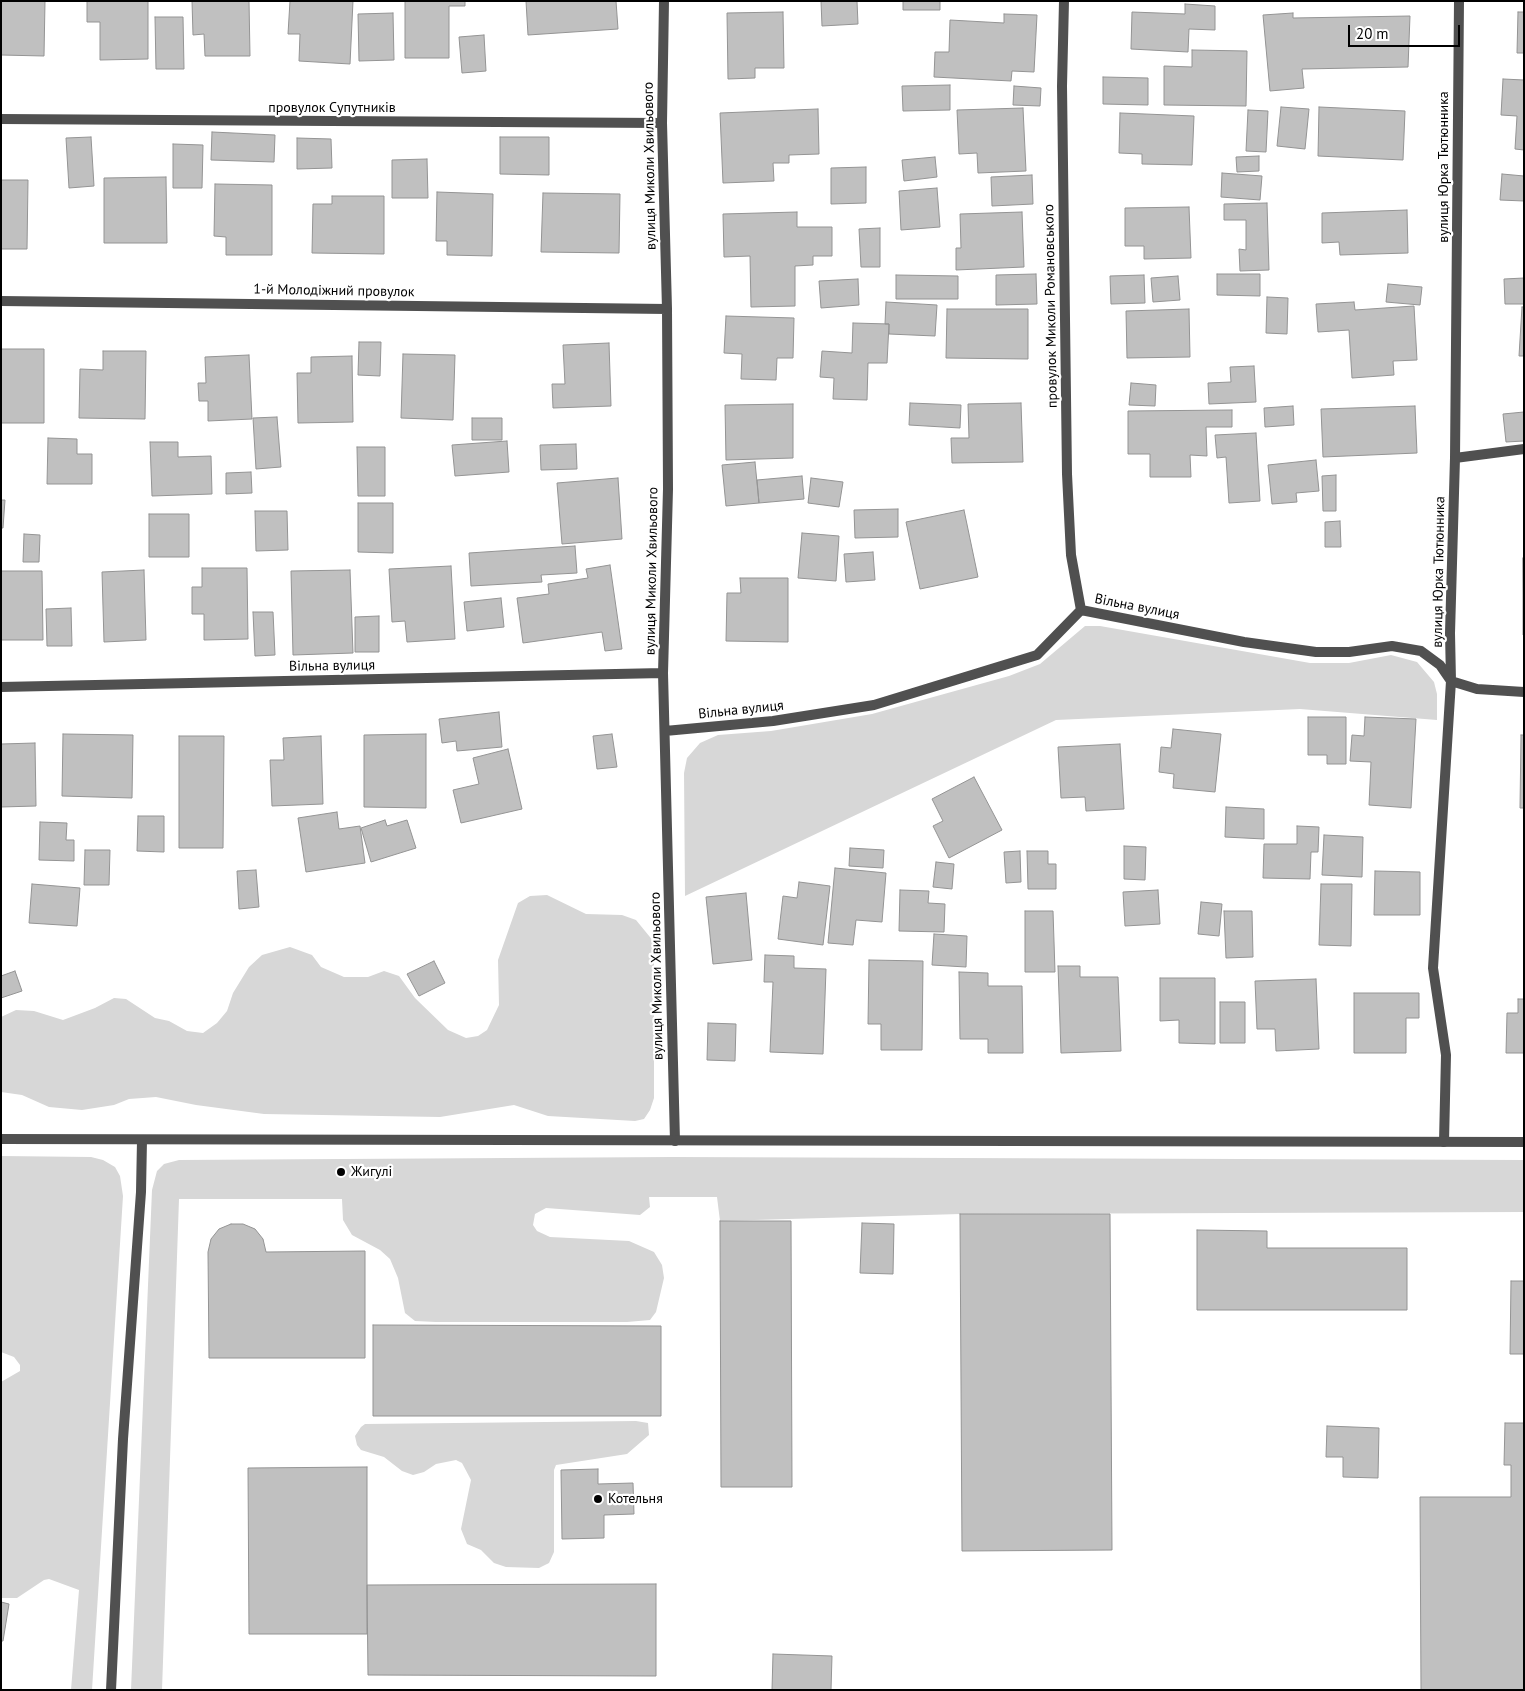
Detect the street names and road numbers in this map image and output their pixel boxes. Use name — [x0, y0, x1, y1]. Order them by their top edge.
street label: вулиця Миколи Хвильового — [640, 82, 660, 250]
street label: вулиця Юрка Тютюнника — [1436, 91, 1452, 243]
street label: провулок Супутників — [268, 100, 396, 116]
street label: провулок Миколи Романовського — [1041, 204, 1061, 408]
street label: 1-й Молодіжний провулок — [253, 281, 415, 301]
street label: вулиця Миколи Хвильового — [642, 487, 662, 655]
street label: вулиця Юрка Тютюнника — [1429, 496, 1449, 648]
street label: Вільна вулиця — [1093, 591, 1181, 623]
street label: Вільна вулиця — [289, 657, 375, 675]
street label: Вільна вулиця — [697, 697, 785, 723]
street label: вулиця Миколи Хвильового — [647, 892, 667, 1060]

